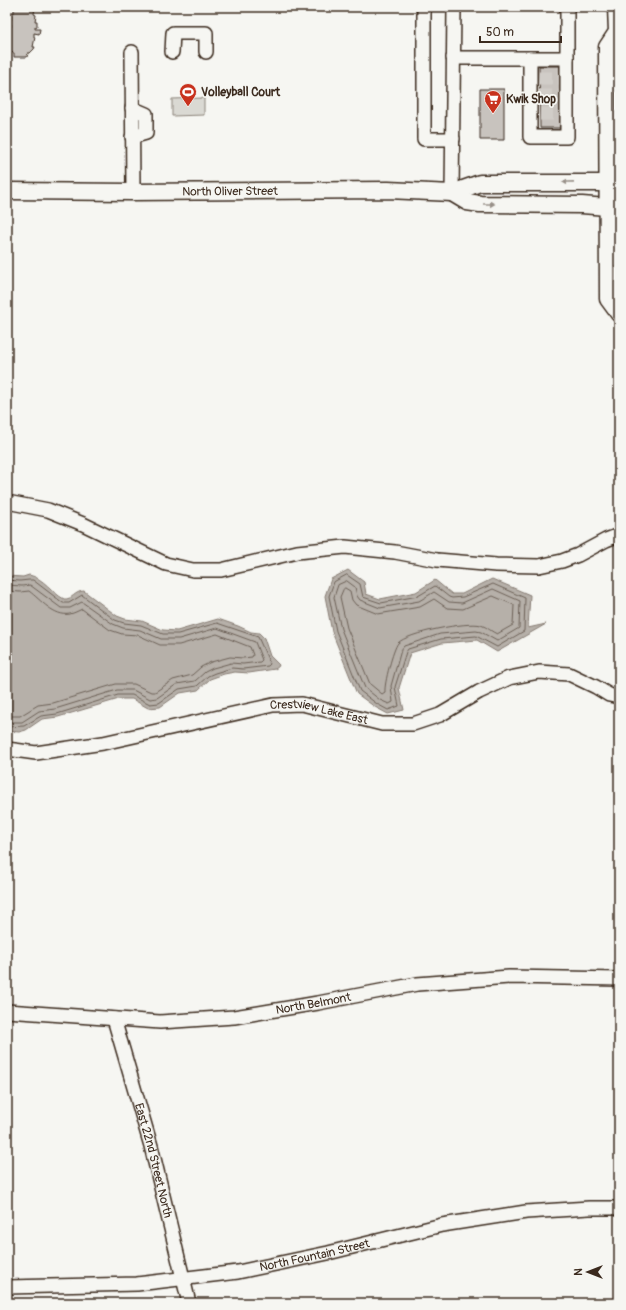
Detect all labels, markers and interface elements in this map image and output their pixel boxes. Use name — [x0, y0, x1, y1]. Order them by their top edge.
scale bar — [480, 18, 561, 44]
text: 50 m — [486, 25, 514, 40]
sports icon: Volleyball Court — [178, 82, 198, 107]
place label: Volleyball Court — [201, 85, 281, 100]
supermarket icon: Kwik Shop — [483, 89, 503, 114]
place label: Kwik Shop — [506, 92, 556, 107]
one-way arrow — [561, 179, 574, 185]
street label: North Oliver Street — [182, 183, 278, 199]
one-way arrow — [483, 201, 496, 207]
street label: Crestview Lake East — [270, 696, 370, 728]
street label: North Belmont — [275, 989, 352, 1017]
street label: East 22nd Street North — [131, 1101, 176, 1220]
street label: North Fountain Street — [258, 1236, 371, 1275]
north arrow — [568, 1252, 608, 1292]
text: N — [572, 1268, 585, 1276]

